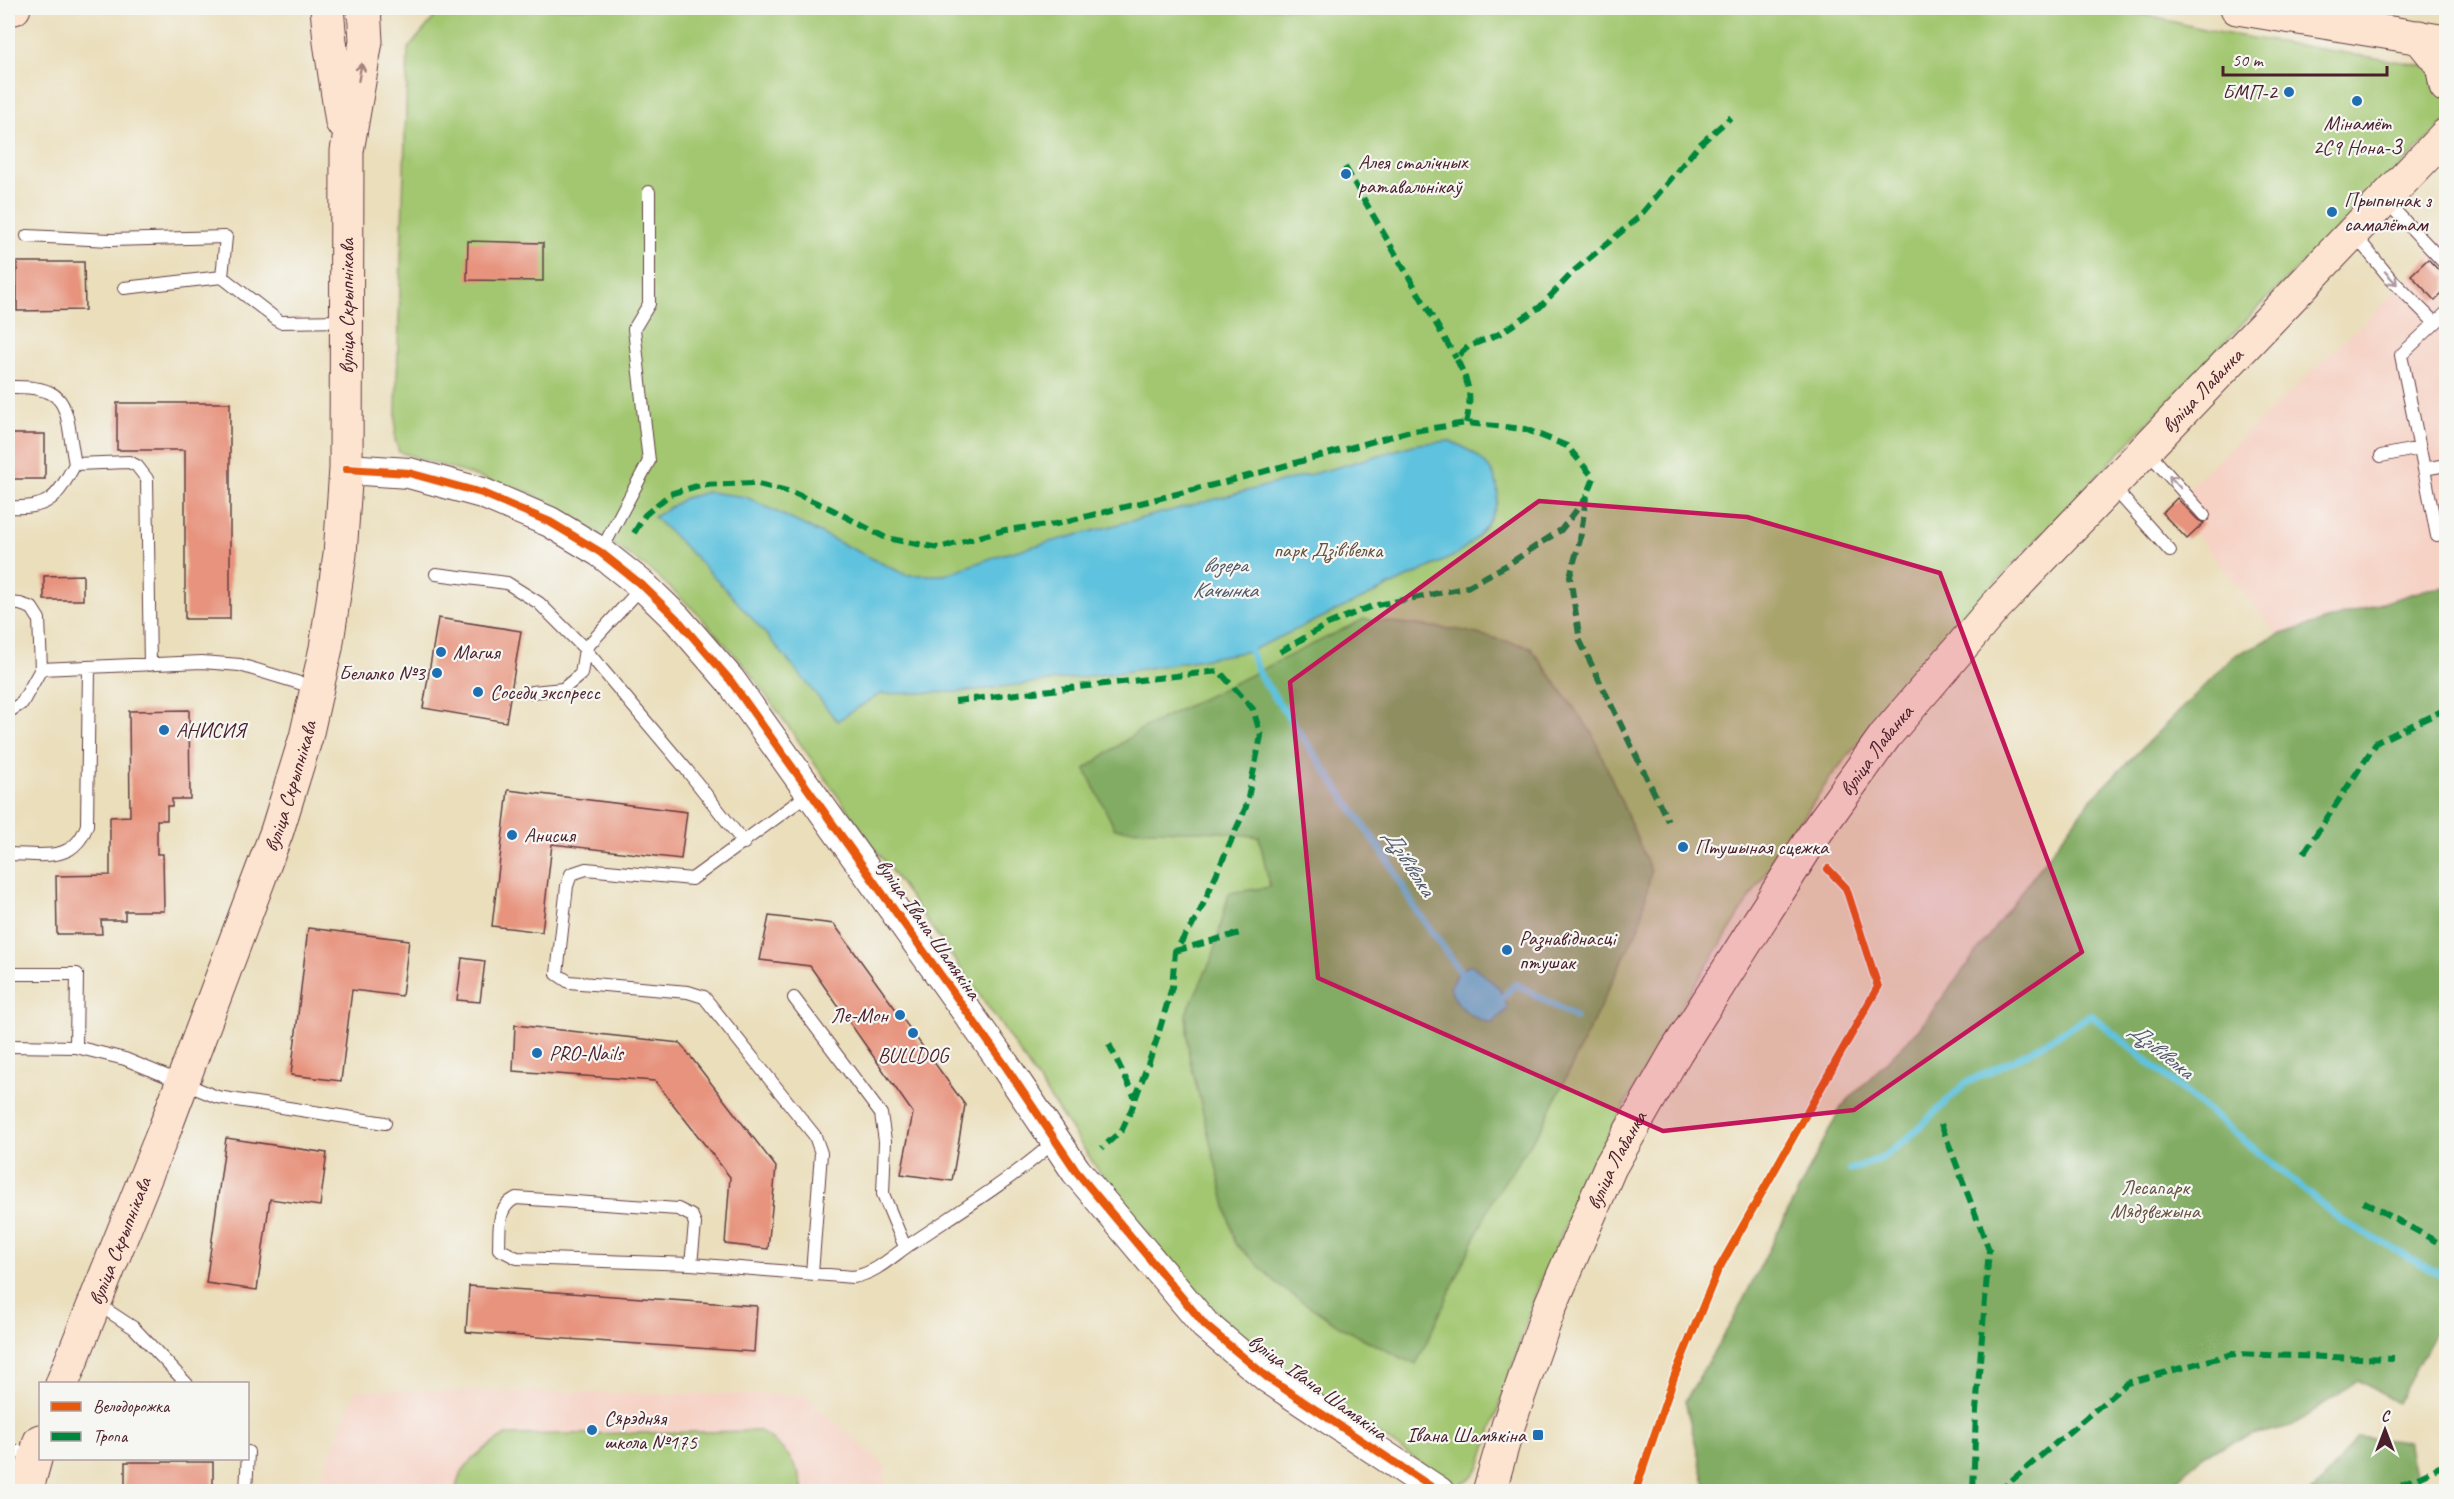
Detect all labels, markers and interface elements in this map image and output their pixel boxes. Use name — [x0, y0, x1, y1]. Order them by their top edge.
scale bar — [2223, 39, 2386, 77]
text: 50 m — [2232, 49, 2265, 71]
one-way arrow — [355, 63, 366, 83]
place label: БМП-2 — [2222, 79, 2279, 105]
marker: БМП-2 — [2282, 85, 2296, 99]
marker: Мінамёт 2С9 Нона-З — [2350, 94, 2364, 108]
place label: Мінамёт 2С9 Нона-З — [2313, 110, 2403, 160]
place label: Алея сталічных ратавальнікаў — [1358, 149, 1469, 199]
marker: Алея сталічных ратавальнікаў — [1339, 167, 1353, 181]
place label: Прыпынак з самалётам — [2344, 187, 2433, 237]
marker: Прыпынак з самалётам — [2325, 205, 2339, 219]
street label: вуліца Скрыпнікава — [333, 237, 360, 374]
one-way arrow — [2384, 270, 2398, 285]
street label: вуліца Лабанка — [2155, 341, 2250, 438]
one-way arrow — [2168, 475, 2182, 490]
park label: парк Дзівівелка — [1274, 537, 1384, 564]
water label: возера Качынка — [1193, 551, 1260, 604]
place label: Магия — [453, 639, 502, 665]
marker: Магия — [434, 645, 448, 659]
place label: Белалко №3 — [339, 660, 427, 686]
marker: Белалко №3 — [430, 666, 444, 680]
place label: Соседи экспресс — [490, 679, 601, 705]
marker: Соседи экспресс — [471, 685, 485, 699]
street label: вуліца Лабанка — [1833, 698, 1920, 801]
place label: АНИСИЯ — [176, 717, 249, 743]
street label: вуліца Скрыпнікава — [257, 717, 323, 855]
marker: АНИСИЯ — [157, 723, 171, 737]
place label: Анисия — [524, 822, 577, 848]
water label: Дзівівелка — [1377, 823, 1442, 903]
marker: Анисия — [505, 828, 519, 842]
place label: Птушыная сцежка — [1695, 834, 1830, 860]
marker: Птушыная сцежка — [1676, 840, 1690, 854]
street label: вуліца Івана Шамякіна — [871, 854, 988, 1006]
place label: Разнавіднасці птушак — [1519, 925, 1619, 975]
marker: Разнавіднасці птушак — [1500, 943, 1514, 957]
place label: Ле-Мон — [831, 1002, 889, 1028]
marker: Ле-Мон — [893, 1008, 907, 1022]
water label: Дзівівелка — [2123, 1016, 2201, 1086]
marker: BULLDOG — [906, 1026, 920, 1040]
place label: PRO-Nails — [549, 1040, 625, 1066]
place label: BULLDOG — [878, 1042, 951, 1068]
marker: PRO-Nails — [530, 1046, 544, 1060]
street label: вуліца Лабанка — [1580, 1105, 1653, 1213]
street label: вуліца Скрыпнікава — [82, 1172, 158, 1309]
park label: Лесапарк Мядзвежына — [2110, 1174, 2202, 1224]
street label: вуліца Івана Шамякіна — [1243, 1328, 1394, 1447]
legend — [39, 1382, 249, 1460]
text: Велодорожка — [93, 1395, 171, 1417]
north arrow — [2355, 1400, 2415, 1460]
place label: Сярэдняя школа №175 — [604, 1405, 698, 1455]
text: С — [2381, 1406, 2391, 1426]
place label: Івана Шамякіна — [1407, 1422, 1528, 1448]
marker: Сярэдняя школа №175 — [585, 1423, 599, 1437]
text: Тропа — [93, 1425, 129, 1447]
marker: Івана Шамякіна — [1531, 1428, 1545, 1442]

